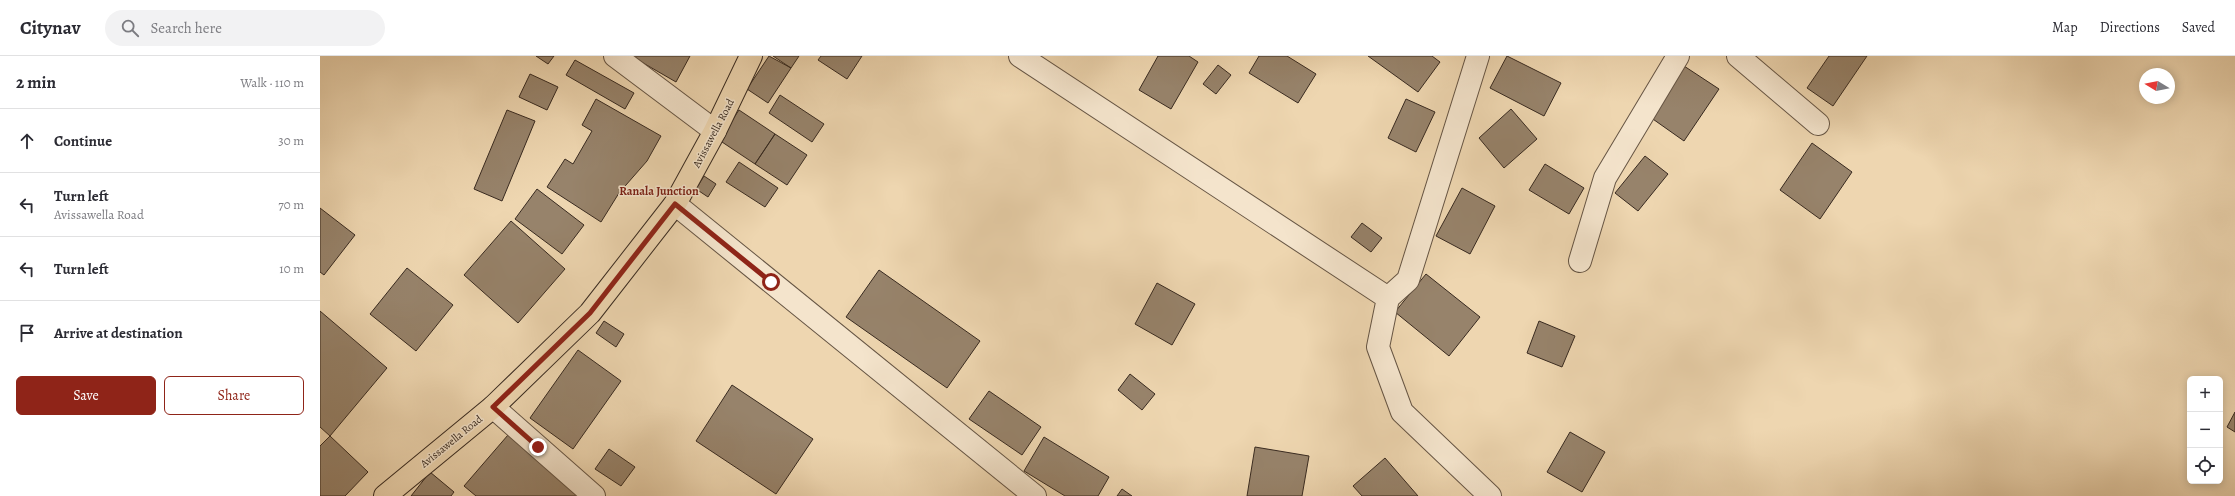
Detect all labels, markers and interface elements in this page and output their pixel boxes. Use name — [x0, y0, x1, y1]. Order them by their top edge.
search box — [105, 10, 385, 46]
text: Citynav — [20, 15, 81, 41]
icon: search — [119, 17, 141, 39]
text: Search here — [151, 18, 222, 38]
text: Map — [2052, 18, 2078, 37]
text: Directions — [2100, 18, 2160, 37]
text: Saved — [2182, 18, 2215, 37]
north arrow — [2139, 68, 2175, 104]
text: 2 min — [16, 71, 56, 94]
text: Walk · 110 m — [240, 74, 304, 91]
street label: Avissawella Road — [688, 96, 738, 171]
icon: ahead — [16, 130, 38, 152]
text: Continue — [54, 131, 112, 151]
text: 30 m — [278, 132, 304, 149]
district label: Ranala Junction — [619, 183, 699, 199]
text: Turn left — [54, 186, 109, 206]
icon: left — [16, 194, 38, 216]
text: 70 m — [278, 196, 304, 213]
text: Avissawella Road — [54, 206, 144, 223]
icon: left — [16, 258, 38, 280]
text: Turn left — [54, 259, 109, 279]
text: 10 m — [279, 260, 304, 277]
route start — [762, 273, 780, 291]
icon: arrive — [16, 322, 38, 344]
text: Arrive at destination — [54, 323, 183, 343]
button: Save — [16, 376, 156, 415]
button: Share — [164, 376, 304, 415]
map controls — [2187, 376, 2223, 484]
button: + — [2187, 376, 2223, 412]
street label: Avissawella Road — [416, 412, 486, 472]
button: − — [2187, 412, 2223, 448]
route end — [529, 438, 547, 456]
button: locate — [2187, 448, 2223, 484]

